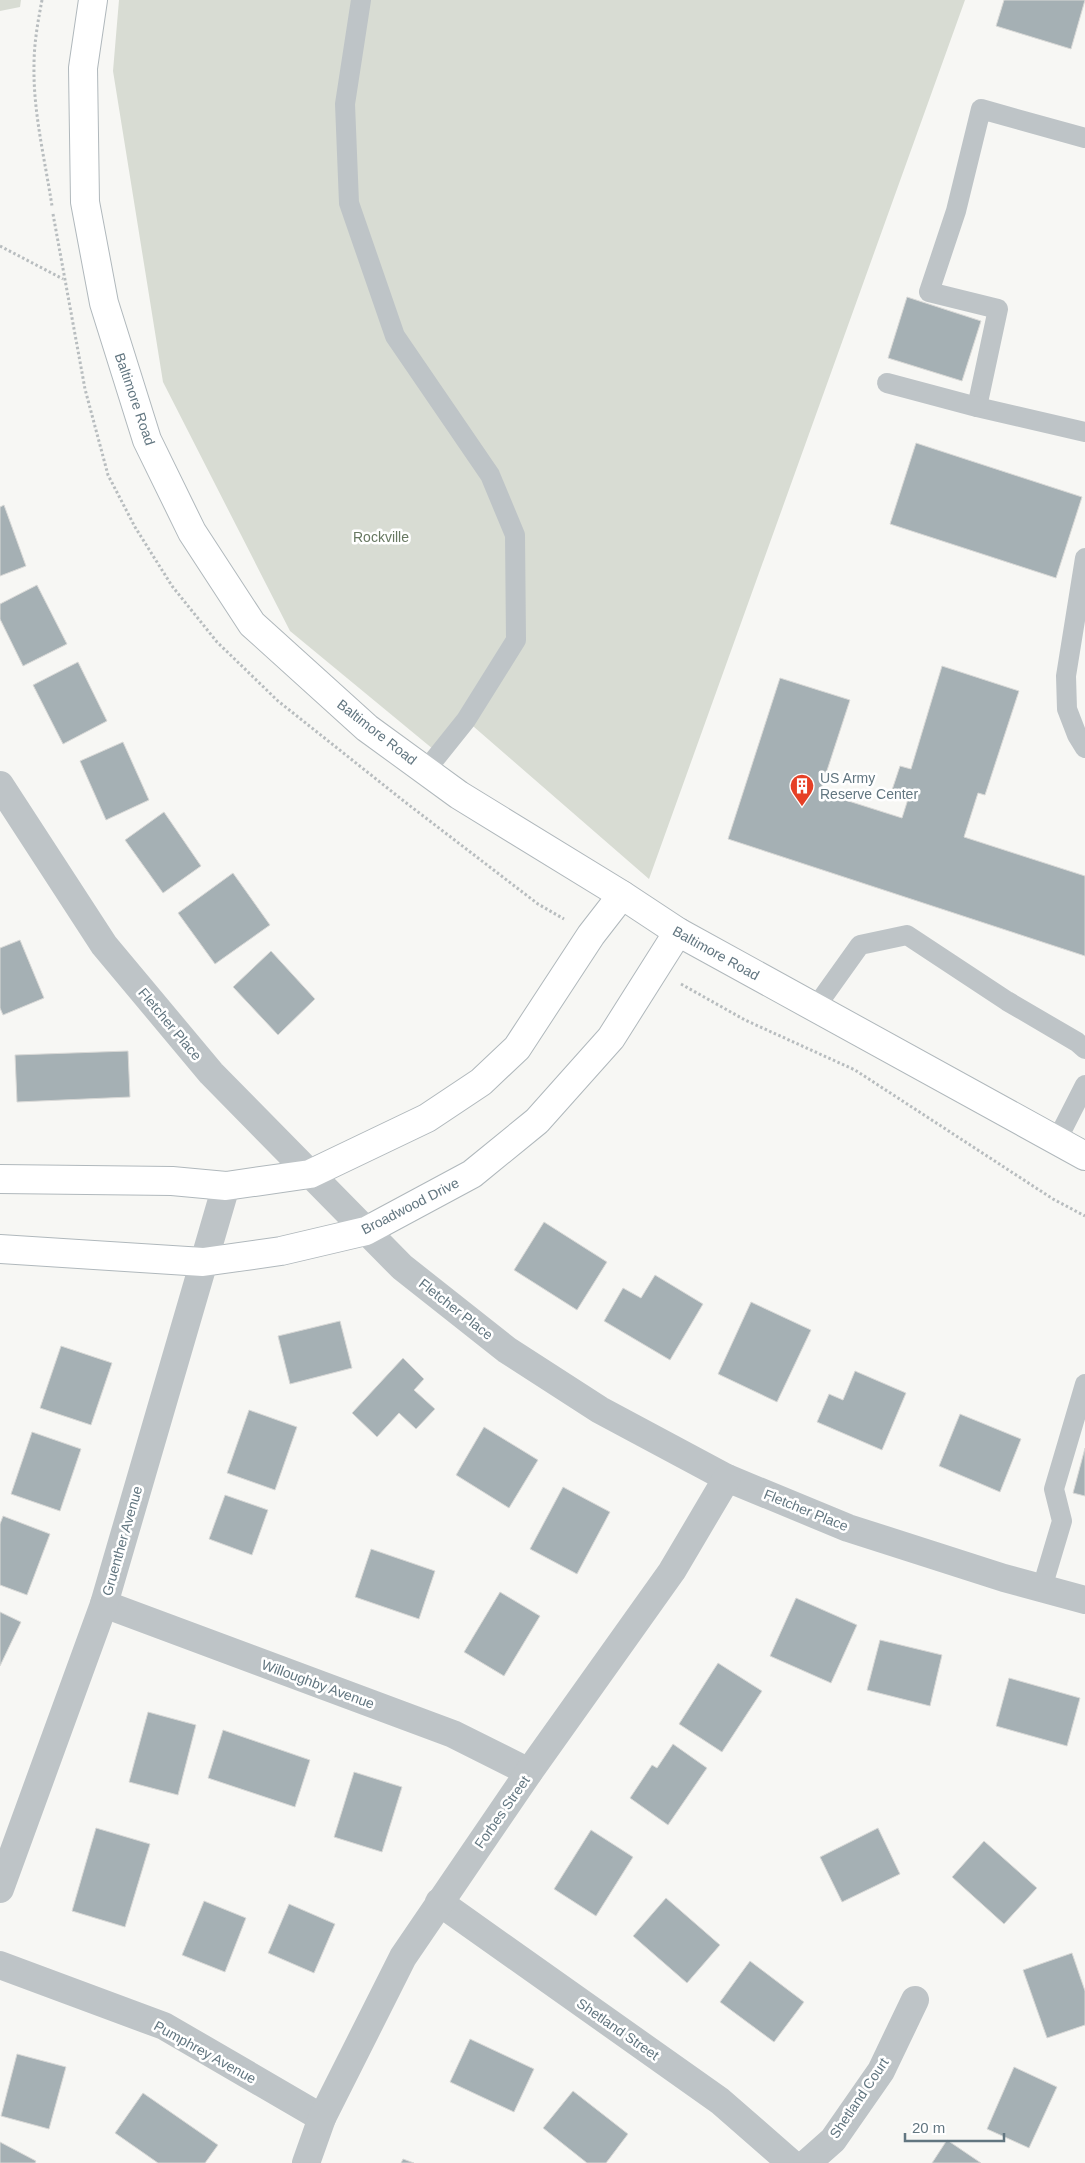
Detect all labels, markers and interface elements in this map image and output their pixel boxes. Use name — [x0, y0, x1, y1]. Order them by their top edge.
street label: Baltimore Road — [112, 351, 158, 447]
park label: Rockville — [353, 529, 409, 545]
street label: Baltimore Road — [334, 696, 420, 768]
place label: US Army Reserve Center — [820, 770, 918, 802]
building icon: US Army Reserve Center — [789, 773, 815, 807]
street label: Baltimore Road — [670, 923, 762, 983]
street label: Fletcher Place — [135, 985, 205, 1064]
street label: Broadwood Drive — [359, 1174, 462, 1238]
street label: Fletcher Place — [416, 1275, 496, 1343]
street label: Gruenther Avenue — [99, 1484, 145, 1598]
street label: Fletcher Place — [762, 1486, 851, 1534]
street label: Willoughby Avenue — [259, 1656, 377, 1712]
street label: Forbes Street — [471, 1773, 533, 1851]
street label: Shetland Street — [574, 1995, 662, 2063]
street label: Pumphrey Avenue — [151, 2017, 259, 2087]
street label: Shetland Court — [826, 2055, 892, 2141]
scale bar — [905, 2110, 1004, 2142]
text: 20 m — [912, 2119, 945, 2136]

